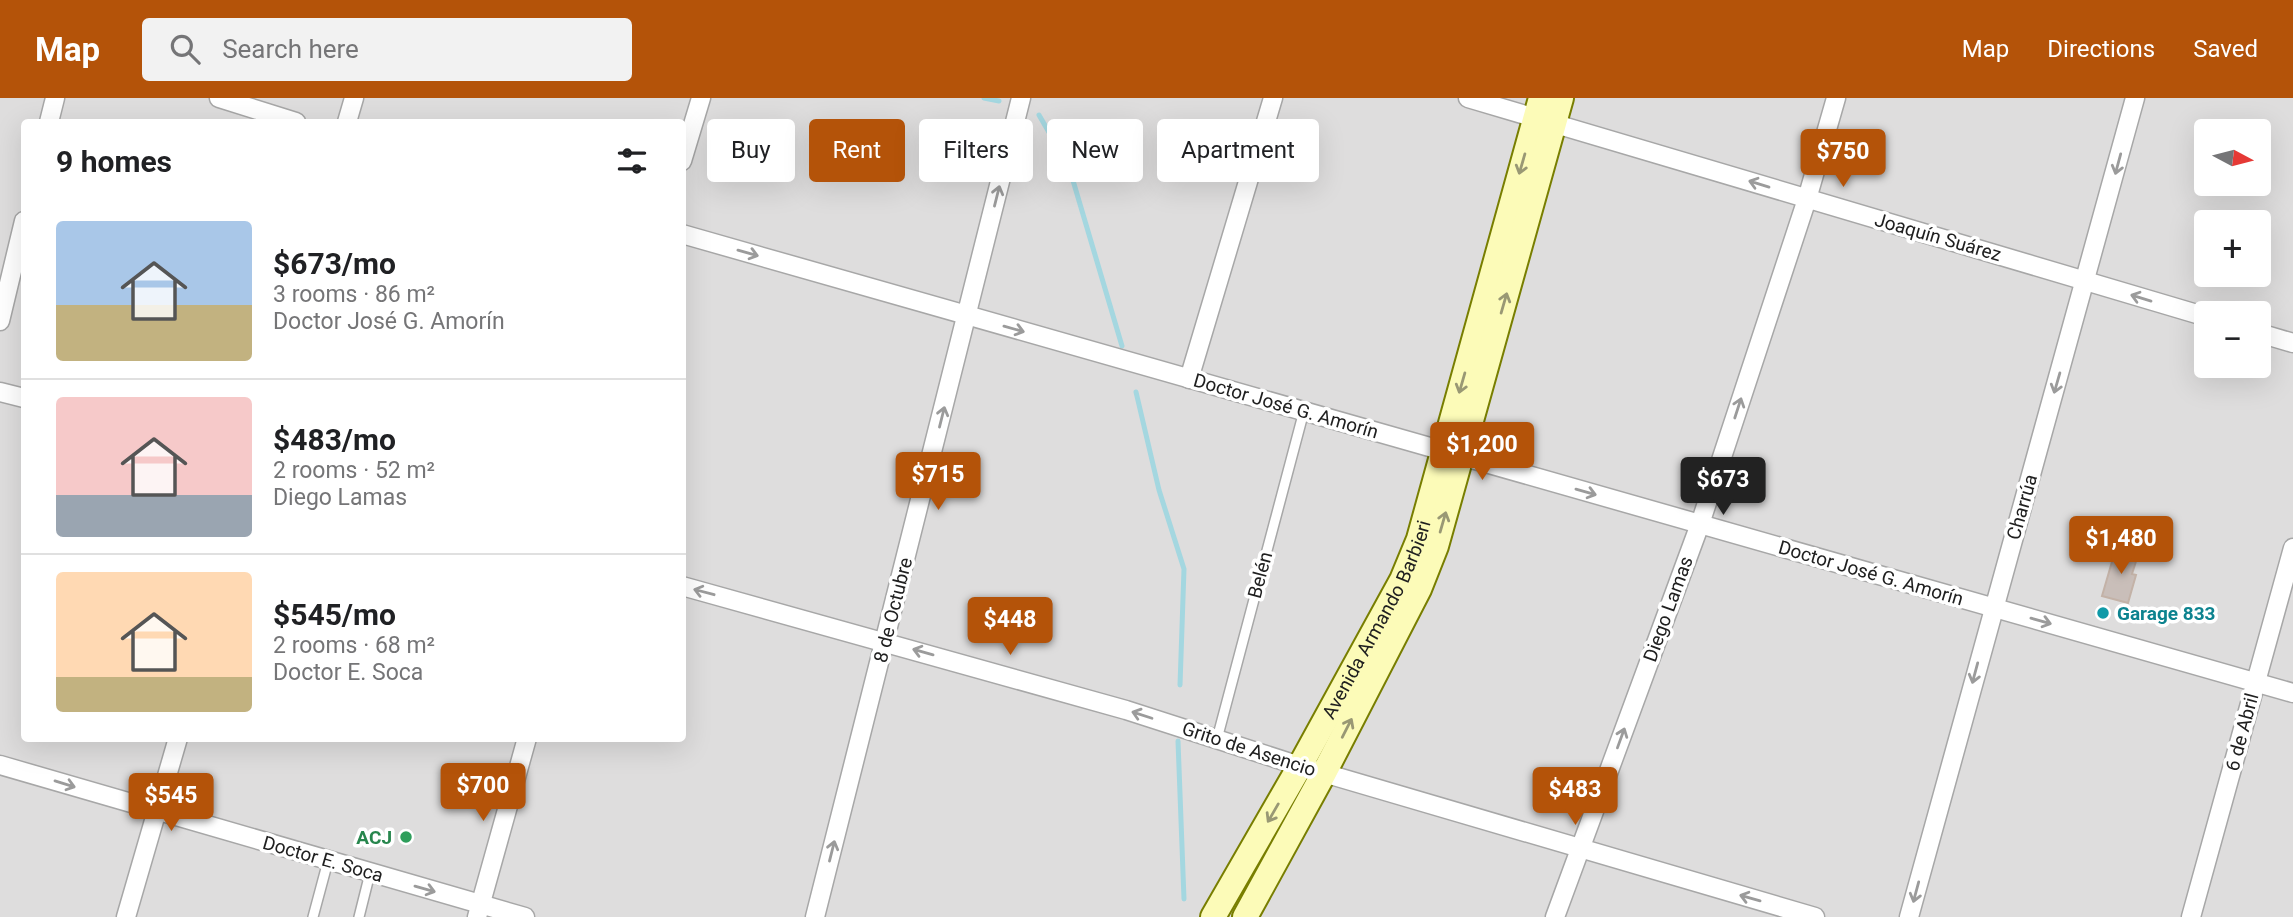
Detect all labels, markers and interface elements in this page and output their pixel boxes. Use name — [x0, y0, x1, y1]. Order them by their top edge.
search box — [142, 18, 632, 81]
text: Map — [35, 30, 100, 69]
icon: search — [166, 30, 204, 68]
text: Search here — [222, 34, 359, 64]
text: Map — [1962, 35, 2009, 63]
text: Directions — [2047, 35, 2155, 63]
text: Saved — [2193, 35, 2258, 63]
chip: Buy — [707, 119, 795, 182]
chip: Rent — [809, 119, 905, 182]
chip: Filters — [919, 119, 1033, 182]
chip: New — [1047, 119, 1143, 182]
chip: Apartment — [1157, 119, 1319, 182]
north arrow — [2194, 119, 2272, 196]
map controls — [2194, 119, 2271, 378]
pin: $750 — [1802, 130, 1884, 189]
text: $750 — [1817, 138, 1869, 165]
icon: filters — [613, 142, 651, 180]
text: 9 homes — [56, 144, 172, 179]
one-way arrow — [1515, 152, 1528, 174]
one-way arrow — [2111, 152, 2124, 175]
one-way arrow — [1748, 177, 1770, 190]
one-way arrow — [991, 185, 1004, 208]
street label: Joaquín Suárez — [1872, 208, 2004, 266]
button: + — [2194, 210, 2271, 287]
text: $673/mo — [273, 246, 396, 281]
one-way arrow — [736, 247, 759, 260]
icon: home — [112, 249, 196, 333]
text: 3 rooms · 86 m² — [273, 281, 435, 308]
one-way arrow — [2131, 290, 2153, 303]
one-way arrow — [1499, 292, 1512, 314]
button: − — [2194, 301, 2271, 378]
text: Doctor José G. Amorín — [273, 308, 505, 335]
one-way arrow — [1003, 323, 1025, 336]
street label: Doctor José G. Amorín — [1191, 369, 1381, 443]
one-way arrow — [1454, 372, 1467, 394]
one-way arrow — [2050, 372, 2063, 394]
one-way arrow — [1733, 398, 1745, 420]
one-way arrow — [936, 406, 949, 428]
text: $483/mo — [273, 422, 396, 457]
pin: $1,200 — [1425, 422, 1539, 482]
icon: home — [112, 425, 196, 509]
text: $1,200 — [1446, 431, 1518, 458]
pin: $715 — [897, 452, 979, 512]
text: 2 rooms · 52 m² — [273, 457, 435, 484]
pin: $673 — [1682, 458, 1764, 517]
text: $715 — [912, 461, 964, 488]
text: $673 — [1697, 466, 1749, 493]
street label: Charrúa — [2002, 472, 2042, 542]
text: Diego Lamas — [273, 484, 407, 511]
one-way arrow — [1574, 486, 1597, 499]
one-way arrow — [1437, 511, 1450, 534]
pin: $1,480 — [2064, 517, 2178, 576]
street label: Avenida Armando Barbieri — [1317, 518, 1435, 723]
text: $1,480 — [2085, 525, 2157, 552]
street label: Doctor José G. Amorín — [1776, 536, 1966, 610]
street label: Belén — [1243, 549, 1277, 601]
street label: Diego Lamas — [1638, 553, 1698, 665]
street label: 8 de Octubre — [869, 555, 917, 665]
one-way arrow — [693, 585, 716, 598]
text: $545/mo — [273, 597, 396, 632]
pin: $448 — [969, 598, 1051, 657]
icon: home — [112, 600, 196, 684]
place label: Garage 833 — [2117, 602, 2215, 625]
marker: Garage 833 — [2095, 605, 2111, 621]
text: $448 — [984, 606, 1036, 633]
one-way arrow — [2029, 616, 2051, 629]
text: 2 rooms · 68 m² — [273, 632, 435, 659]
one-way arrow — [913, 645, 935, 658]
text: Doctor E. Soca — [273, 659, 423, 686]
one-way arrow — [1968, 661, 1981, 684]
street label: 6 de Abril — [2221, 691, 2263, 773]
one-way arrow — [1131, 708, 1153, 721]
street label: Grito de Asencio — [1179, 717, 1319, 781]
one-way arrow — [1341, 718, 1355, 739]
one-way arrow — [1616, 728, 1628, 750]
pin: $700 — [442, 764, 524, 823]
pin: $483 — [1534, 768, 1616, 827]
text: $700 — [457, 772, 509, 799]
pin: $545 — [130, 774, 212, 833]
text: $483 — [1549, 776, 1601, 803]
one-way arrow — [54, 779, 76, 792]
text: $545 — [145, 782, 197, 809]
one-way arrow — [1266, 802, 1279, 823]
place label: ACJ — [356, 826, 392, 849]
marker: ACJ — [398, 829, 414, 845]
street label: Doctor E. Soca — [260, 831, 386, 887]
one-way arrow — [826, 840, 839, 863]
one-way arrow — [1908, 881, 1921, 903]
one-way arrow — [414, 883, 436, 896]
one-way arrow — [1739, 891, 1761, 904]

